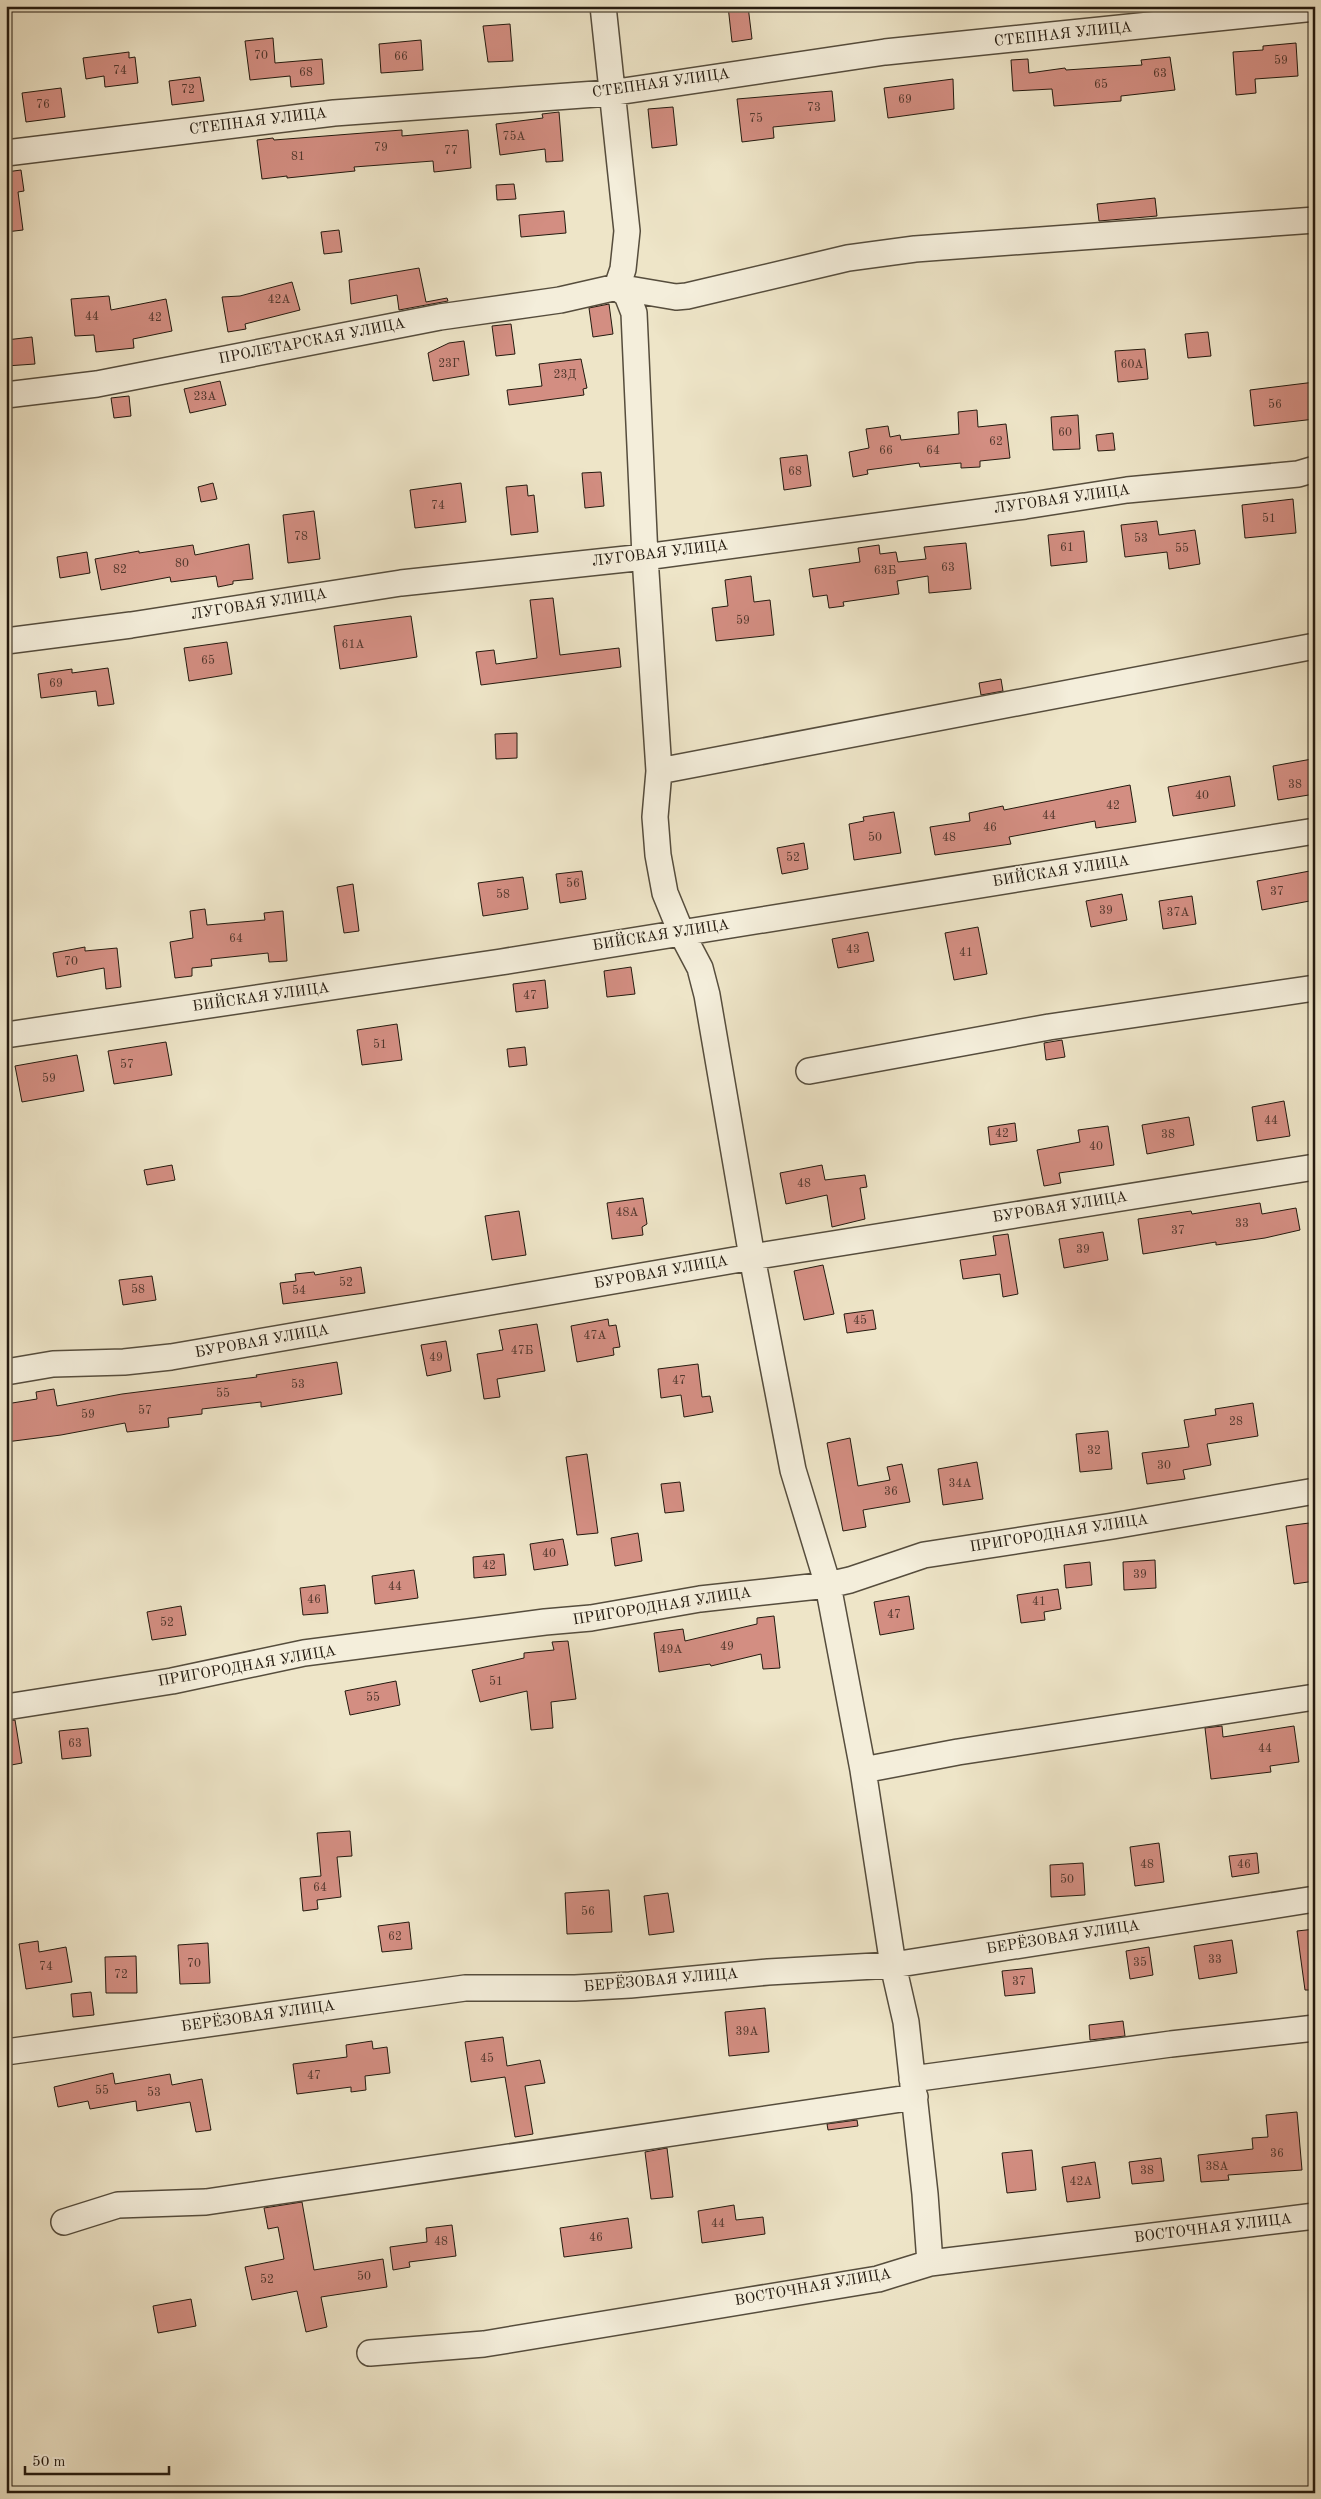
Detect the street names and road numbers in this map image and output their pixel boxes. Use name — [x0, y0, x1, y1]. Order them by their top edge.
street label: СТЕПНАЯ УЛИЦА — [993, 20, 1133, 50]
street label: СТЕПНАЯ УЛИЦА — [591, 67, 731, 101]
street label: СТЕПНАЯ УЛИЦА — [188, 106, 328, 138]
street label: ПРОЛЕТАРСКАЯ УЛИЦА — [217, 316, 407, 367]
street label: ЛУГОВАЯ УЛИЦА — [993, 483, 1131, 517]
street label: ЛУГОВАЯ УЛИЦА — [591, 538, 729, 570]
street label: ЛУГОВАЯ УЛИЦА — [190, 587, 328, 623]
street label: БИЙСКАЯ УЛИЦА — [991, 850, 1131, 890]
street label: БИЙСКАЯ УЛИЦА — [591, 914, 731, 954]
street label: БИЙСКАЯ УЛИЦА — [191, 977, 331, 1015]
street label: БУРОВАЯ УЛИЦА — [992, 1190, 1129, 1226]
street label: БУРОВАЯ УЛИЦА — [593, 1254, 730, 1292]
street label: БУРОВАЯ УЛИЦА — [194, 1323, 331, 1361]
street label: ПРИГОРОДНАЯ УЛИЦА — [969, 1512, 1150, 1556]
street label: ПРИГОРОДНАЯ УЛИЦА — [572, 1585, 753, 1629]
street label: ПРИГОРОДНАЯ УЛИЦА — [157, 1644, 338, 1690]
street label: БЕРЁЗОВАЯ УЛИЦА — [985, 1915, 1141, 1958]
street label: БЕРЁЗОВАЯ УЛИЦА — [583, 1964, 739, 1995]
street label: БЕРЁЗОВАЯ УЛИЦА — [180, 1996, 336, 2035]
street label: ВОСТОЧНАЯ УЛИЦА — [1133, 2212, 1293, 2246]
street label: ВОСТОЧНАЯ УЛИЦА — [734, 2267, 893, 2309]

